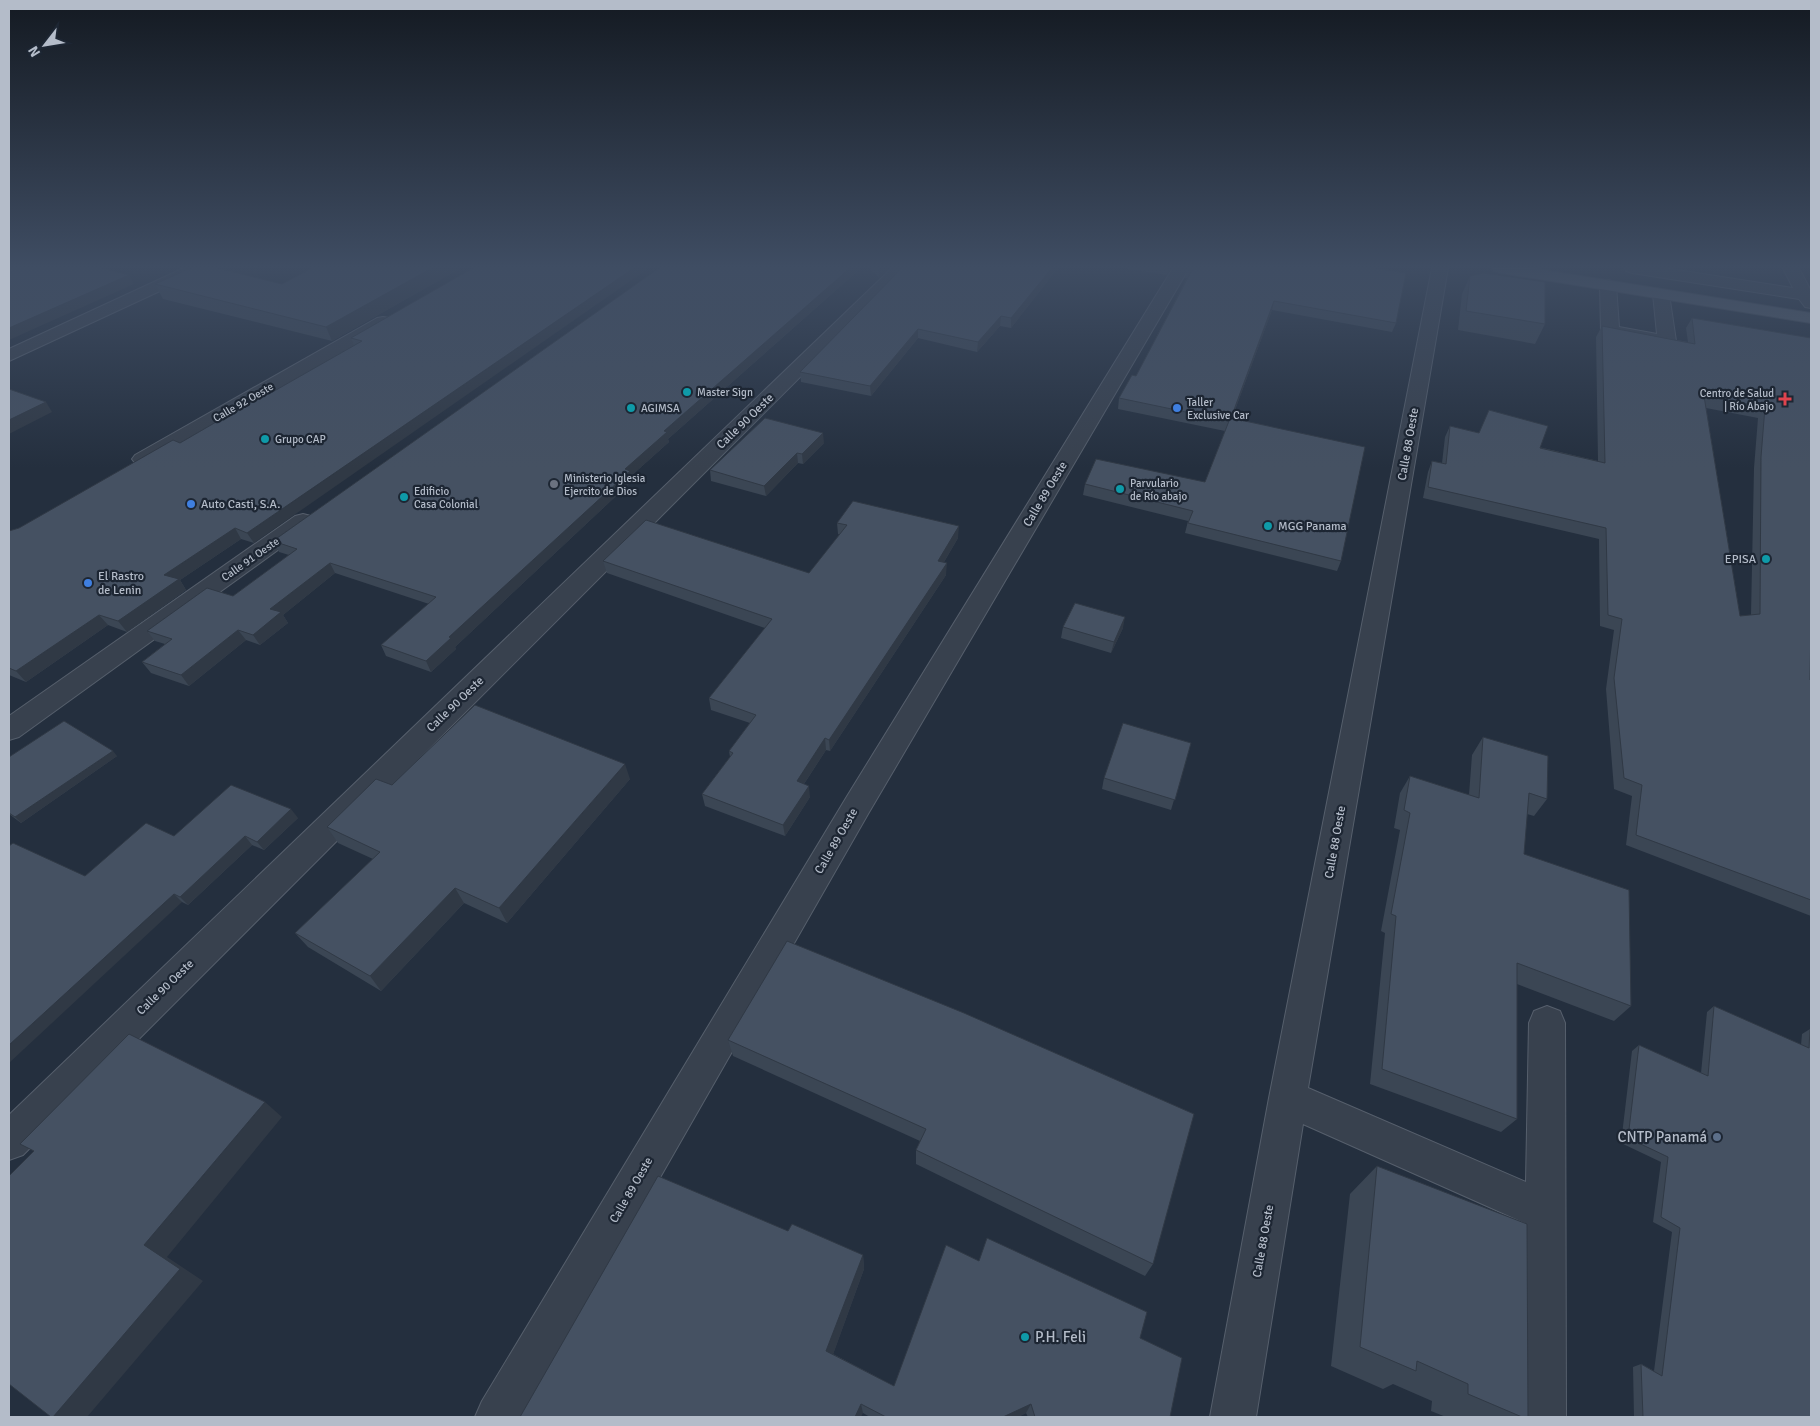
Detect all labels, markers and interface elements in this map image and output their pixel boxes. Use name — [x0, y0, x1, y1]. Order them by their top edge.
north arrow — [20, 20, 70, 70]
text: N — [24, 43, 44, 60]
street label: Calle 92 Oeste — [211, 380, 276, 425]
marker: Master Sign — [681, 386, 693, 398]
place label: Master Sign — [697, 386, 753, 399]
place label: Centro de Salud | Río Abajo — [1700, 387, 1774, 413]
street label: Calle 90 Oeste — [714, 390, 777, 452]
marker: Centro de Salud | Río Abajo — [1778, 392, 1792, 406]
place label: Taller Exclusive Car — [1187, 396, 1249, 422]
marker: AGIMSA — [625, 402, 637, 414]
place label: AGIMSA — [641, 402, 680, 415]
marker: Taller Exclusive Car — [1171, 402, 1183, 414]
street label: Calle 88 Oeste — [1395, 407, 1422, 482]
marker: Grupo CAP — [259, 433, 271, 445]
place label: Grupo CAP — [275, 433, 326, 446]
street label: Calle 89 Oeste — [1020, 459, 1071, 530]
place label: Ministerio Iglesia Ejercito de Dios — [564, 472, 646, 498]
place label: Parvulario de Río abajo — [1130, 477, 1188, 503]
marker: Ministerio Iglesia Ejercito de Dios — [548, 478, 560, 490]
marker: Parvulario de Río abajo — [1114, 483, 1126, 495]
place label: Edificio Casa Colonial — [414, 485, 478, 511]
marker: Edificio Casa Colonial — [398, 491, 410, 503]
place label: Auto Casti, S.A. — [201, 497, 280, 512]
marker: Auto Casti, S.A. — [185, 498, 197, 510]
place label: MGG Panama — [1278, 519, 1347, 534]
marker: MGG Panama — [1262, 520, 1274, 532]
street label: Calle 91 Oeste — [219, 535, 282, 584]
place label: EPISA — [1725, 552, 1757, 567]
marker: EPISA — [1760, 553, 1772, 565]
place label: El Rastro de Lenin — [98, 569, 144, 598]
marker: El Rastro de Lenin — [82, 577, 94, 589]
street label: Calle 90 Oeste — [424, 673, 487, 735]
street label: Calle 88 Oeste — [1322, 805, 1349, 880]
street label: Calle 89 Oeste — [812, 806, 861, 877]
street label: Calle 90 Oeste — [134, 956, 197, 1018]
place label: CNTP Panamá — [1617, 1128, 1707, 1146]
marker: CNTP Panamá — [1711, 1131, 1723, 1143]
street label: Calle 89 Oeste — [607, 1155, 656, 1226]
street label: Calle 88 Oeste — [1250, 1204, 1277, 1279]
place label: P.H. Feli — [1035, 1328, 1086, 1346]
marker: P.H. Feli — [1019, 1331, 1031, 1343]

